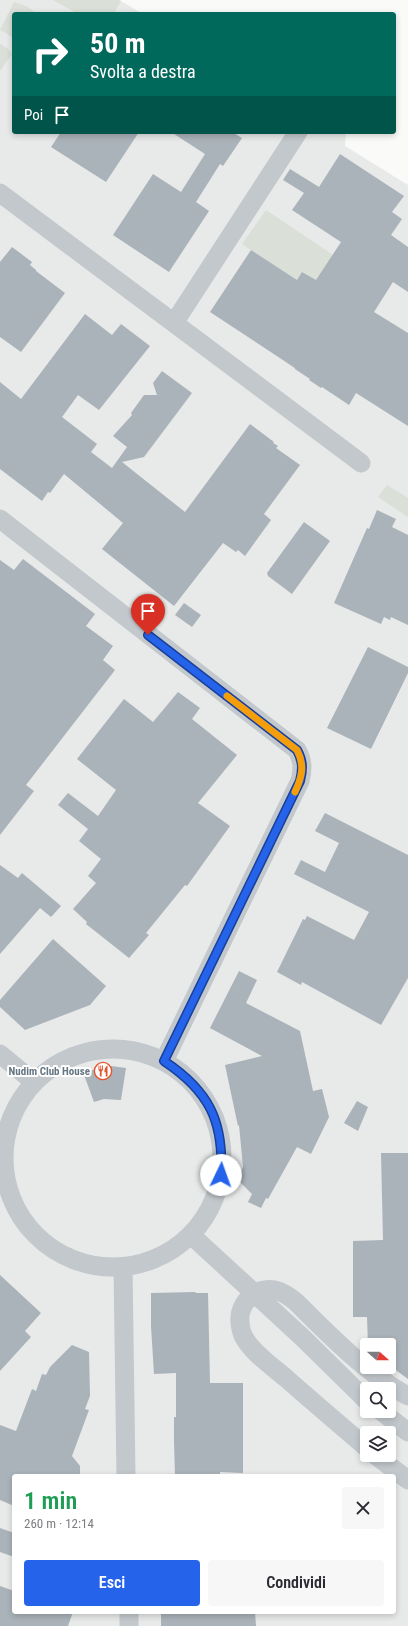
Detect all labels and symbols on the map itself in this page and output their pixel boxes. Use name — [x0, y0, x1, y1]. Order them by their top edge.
pin — [131, 594, 165, 635]
restaurant icon: Nudim Club House — [93, 1061, 113, 1081]
place label: Nudim Club House — [9, 1065, 90, 1078]
position arrow — [200, 1154, 242, 1196]
north arrow — [360, 1338, 396, 1374]

